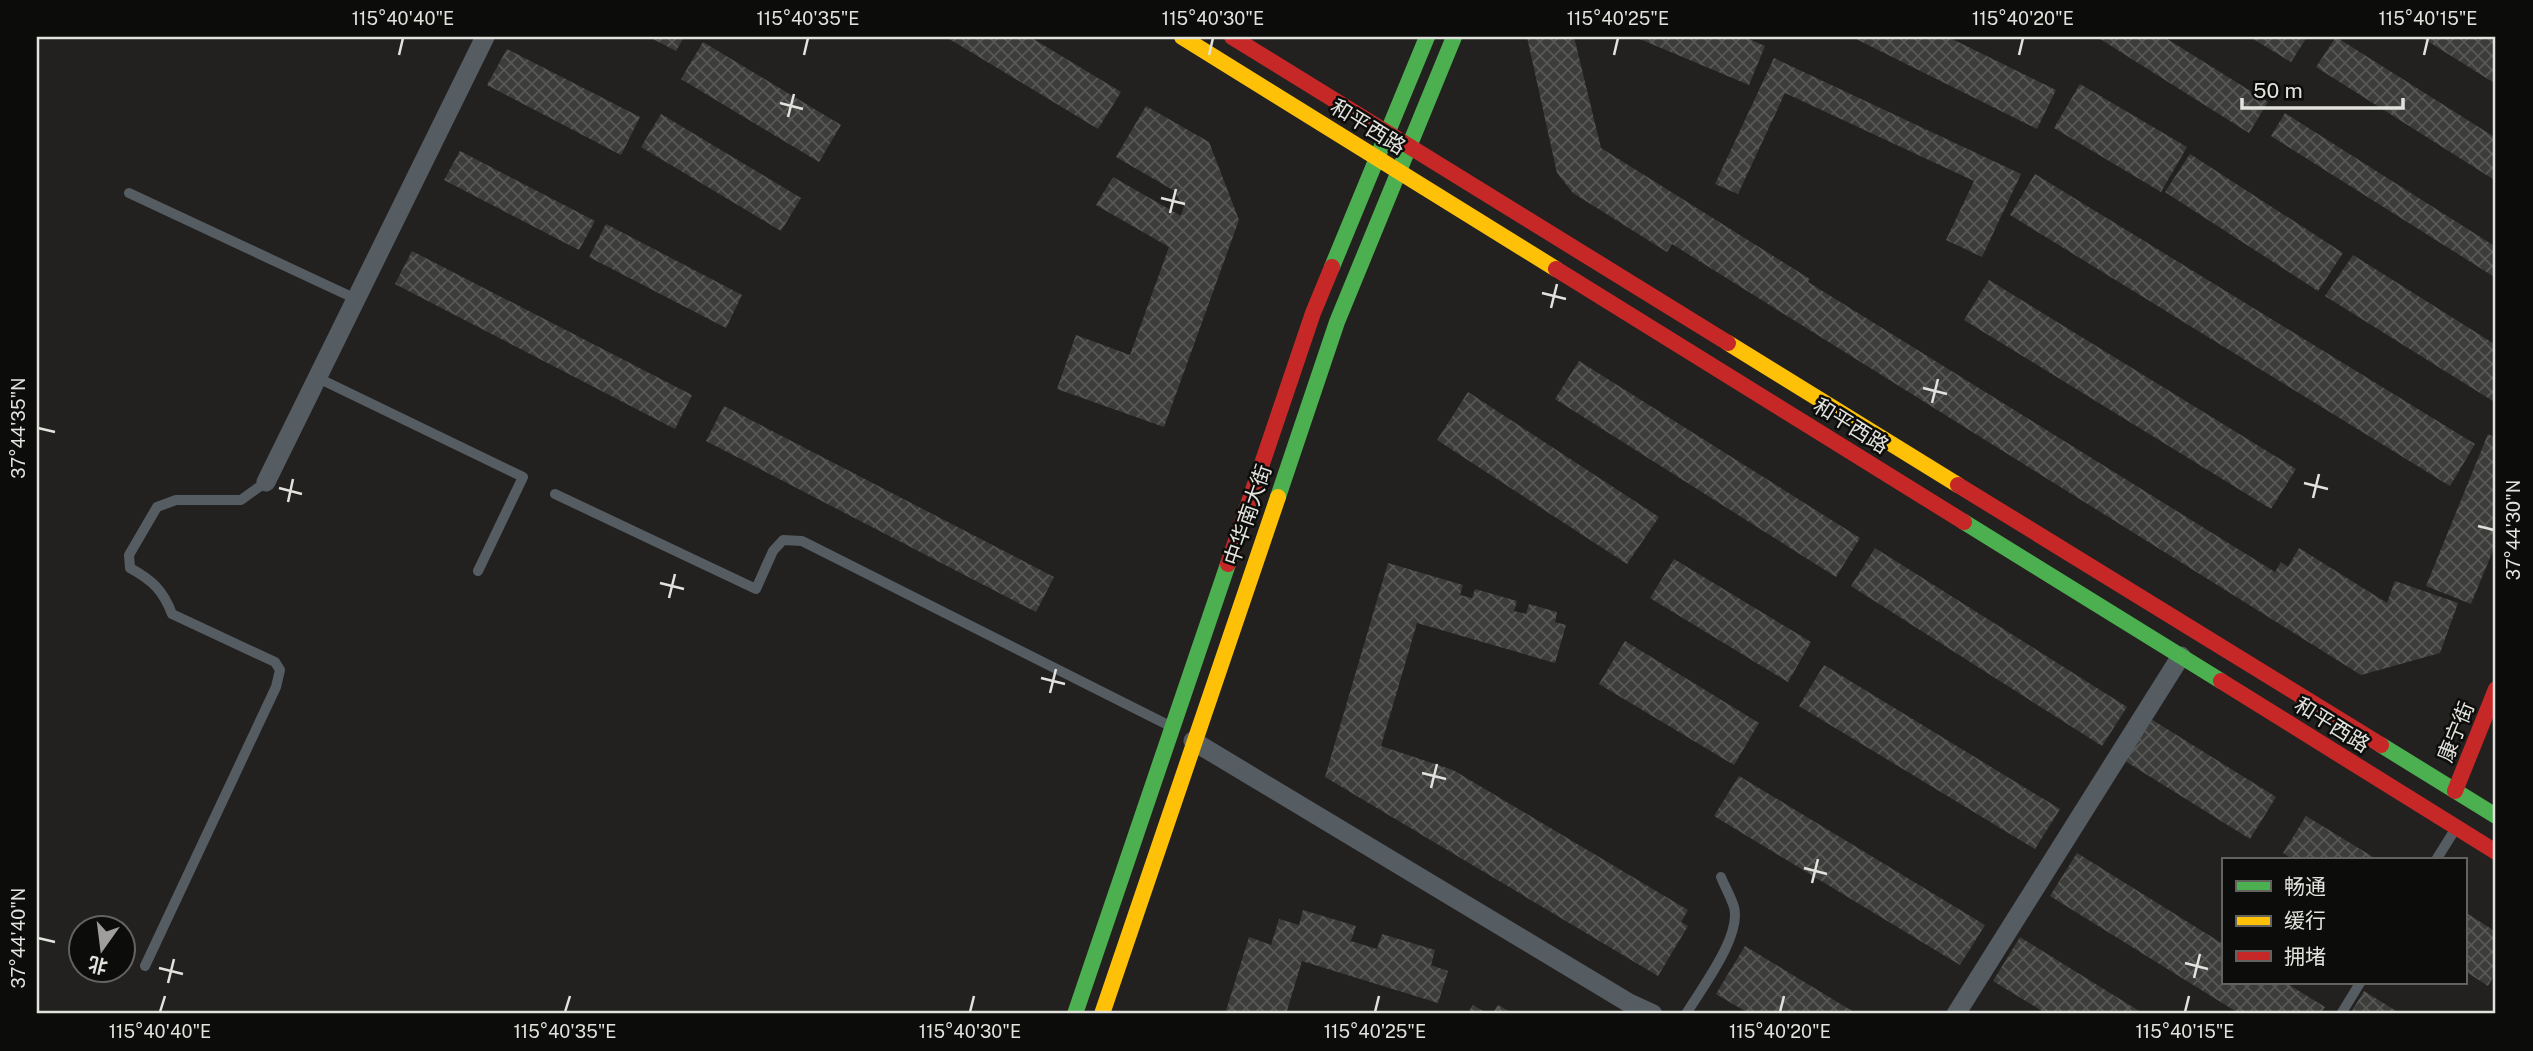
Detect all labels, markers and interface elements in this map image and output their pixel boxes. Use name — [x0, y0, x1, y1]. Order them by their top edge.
text: 115°40'40"E — [352, 8, 454, 29]
text: 115°40'35"E — [756, 8, 860, 29]
text: 115°40'30"E — [1162, 8, 1264, 29]
text: 115°40'25"E — [1567, 8, 1669, 29]
text: 115°40'20"E — [1972, 8, 2074, 29]
text: 115°40'15"E — [2379, 8, 2478, 29]
scale bar — [2242, 66, 2404, 110]
text: 50 m — [2253, 78, 2303, 103]
street label: 和平西路 — [1326, 94, 1411, 159]
text: 37°44'35"N — [8, 377, 29, 479]
street label: 和平西路 — [1809, 393, 1894, 458]
street label: 中华南大街 — [1219, 461, 1276, 569]
text: 37°44'30"N — [2503, 480, 2524, 580]
street label: 和平西路 — [2290, 692, 2375, 757]
street label: 康宁街 — [2432, 698, 2479, 766]
legend — [2222, 858, 2466, 984]
text: 畅通 — [2284, 874, 2326, 899]
text: 37°44'40"N — [8, 888, 29, 988]
text: 缓行 — [2284, 908, 2326, 933]
north arrow — [66, 914, 136, 984]
text: 拥堵 — [2284, 944, 2326, 969]
text: 北 — [86, 953, 110, 978]
text: 115°40'40"E — [109, 1021, 211, 1042]
text: 115°40'35"E — [513, 1021, 617, 1042]
text: 115°40'30"E — [919, 1021, 1021, 1042]
text: 115°40'25"E — [1324, 1021, 1426, 1042]
text: 115°40'20"E — [1729, 1021, 1831, 1042]
text: 115°40'15"E — [2136, 1021, 2235, 1042]

